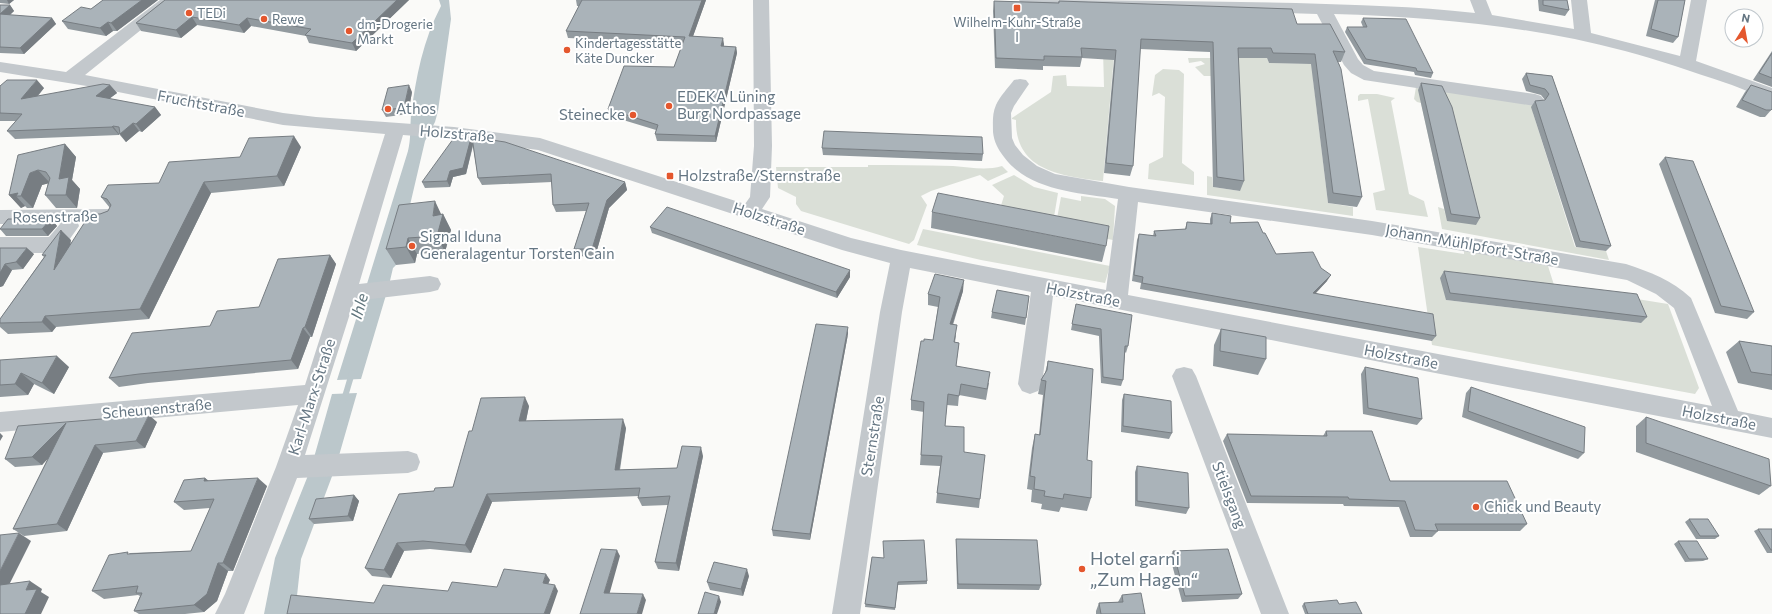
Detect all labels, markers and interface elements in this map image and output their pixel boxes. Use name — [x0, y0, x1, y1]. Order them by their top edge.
marker: Wilhelm-Kuhr-Straße I — [1012, 3, 1022, 13]
place label: TEDi — [197, 5, 226, 21]
marker: TEDi — [184, 8, 194, 18]
north arrow — [1724, 8, 1764, 48]
place label: Rewe — [272, 11, 304, 27]
text: N — [1741, 11, 1751, 25]
marker: Rewe — [259, 14, 269, 24]
place label: Wilhelm-Kuhr-Straße I — [953, 14, 1081, 45]
place label: dm-Drogerie Markt — [357, 16, 433, 47]
marker: dm-Drogerie Markt — [344, 26, 354, 36]
place label: Kindertagesstätte Käte Duncker — [575, 35, 681, 66]
marker: Kindertagesstätte Käte Duncker — [562, 45, 572, 55]
street label: Fruchtstraße — [156, 86, 246, 120]
place label: EDEKA Lüning Burg Nordpassage — [677, 87, 801, 122]
place label: Athos — [396, 99, 436, 117]
marker: EDEKA Lüning Burg Nordpassage — [664, 101, 674, 111]
marker: Athos — [383, 104, 393, 114]
place label: Steinecke — [559, 105, 625, 123]
marker: Steinecke — [628, 110, 638, 120]
street label: Holzstraße — [419, 121, 495, 145]
place label: Holzstraße/Sternstraße — [678, 166, 841, 184]
marker: Holzstraße/Sternstraße — [665, 171, 675, 181]
street label: Holzstraße — [731, 198, 808, 238]
street label: Rosenstraße — [12, 206, 98, 226]
street label: Johann-Mühlpfort-Straße — [1384, 220, 1560, 268]
place label: Signal Iduna Generalagentur Torsten Cain — [420, 227, 615, 262]
marker: Signal Iduna Generalagentur Torsten Cain — [407, 241, 417, 251]
street label: Holzstraße — [1045, 278, 1122, 310]
water label: Ihle — [346, 290, 371, 321]
street label: Karl-Marx-Straße — [284, 336, 338, 457]
street label: Holzstraße — [1363, 340, 1440, 372]
street label: Scheunenstraße — [101, 394, 212, 422]
street label: Sternstraße — [857, 394, 887, 477]
street label: Holzstraße — [1681, 401, 1758, 433]
street label: Stielsgang — [1209, 459, 1251, 530]
place label: Chick und Beauty — [1484, 497, 1602, 515]
marker: Chick und Beauty — [1471, 502, 1481, 512]
place label: Hotel garni „Zum Hagen“ — [1090, 547, 1198, 590]
marker: Hotel garni „Zum Hagen“ — [1077, 564, 1087, 574]

